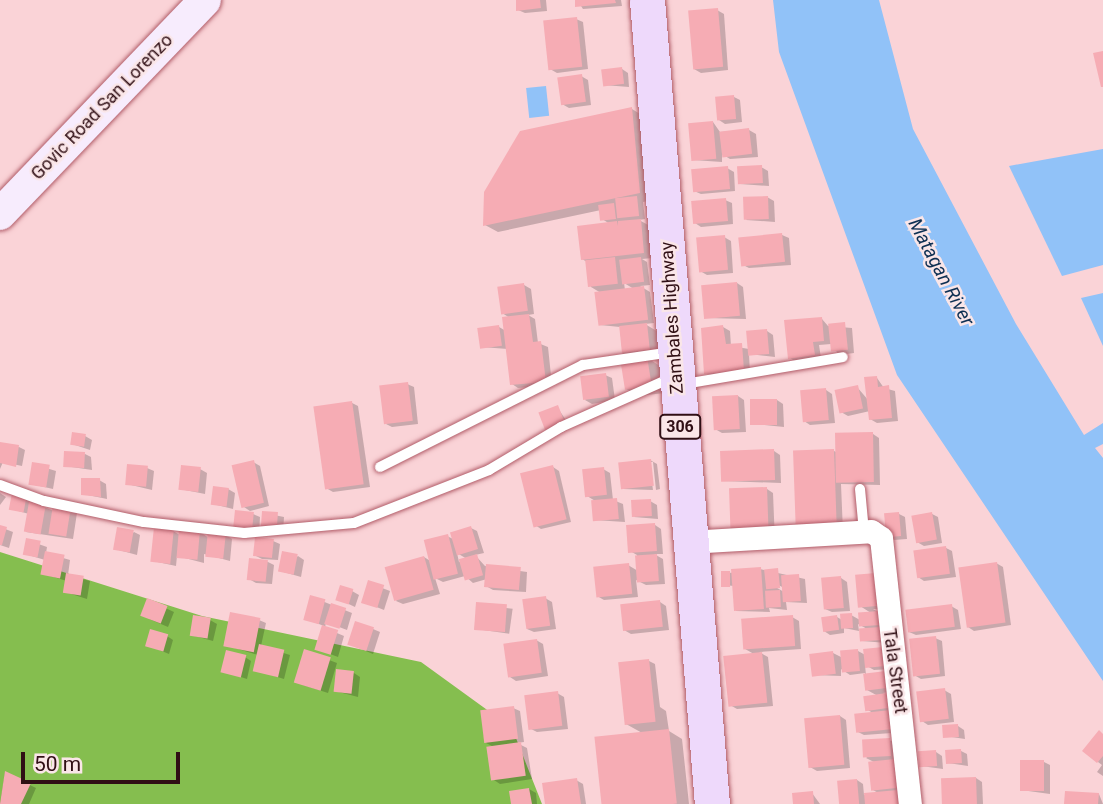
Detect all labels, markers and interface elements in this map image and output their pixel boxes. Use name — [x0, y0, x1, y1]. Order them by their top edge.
street label: Govic Road San Lorenzo — [27, 30, 177, 184]
water label: Matagan River — [903, 215, 979, 329]
street label: Zambales Highway — [656, 241, 688, 395]
road number: 306 — [659, 414, 701, 440]
street label: Tala Street — [878, 627, 912, 715]
scale bar — [24, 738, 184, 782]
text: 50 m — [34, 752, 81, 776]

